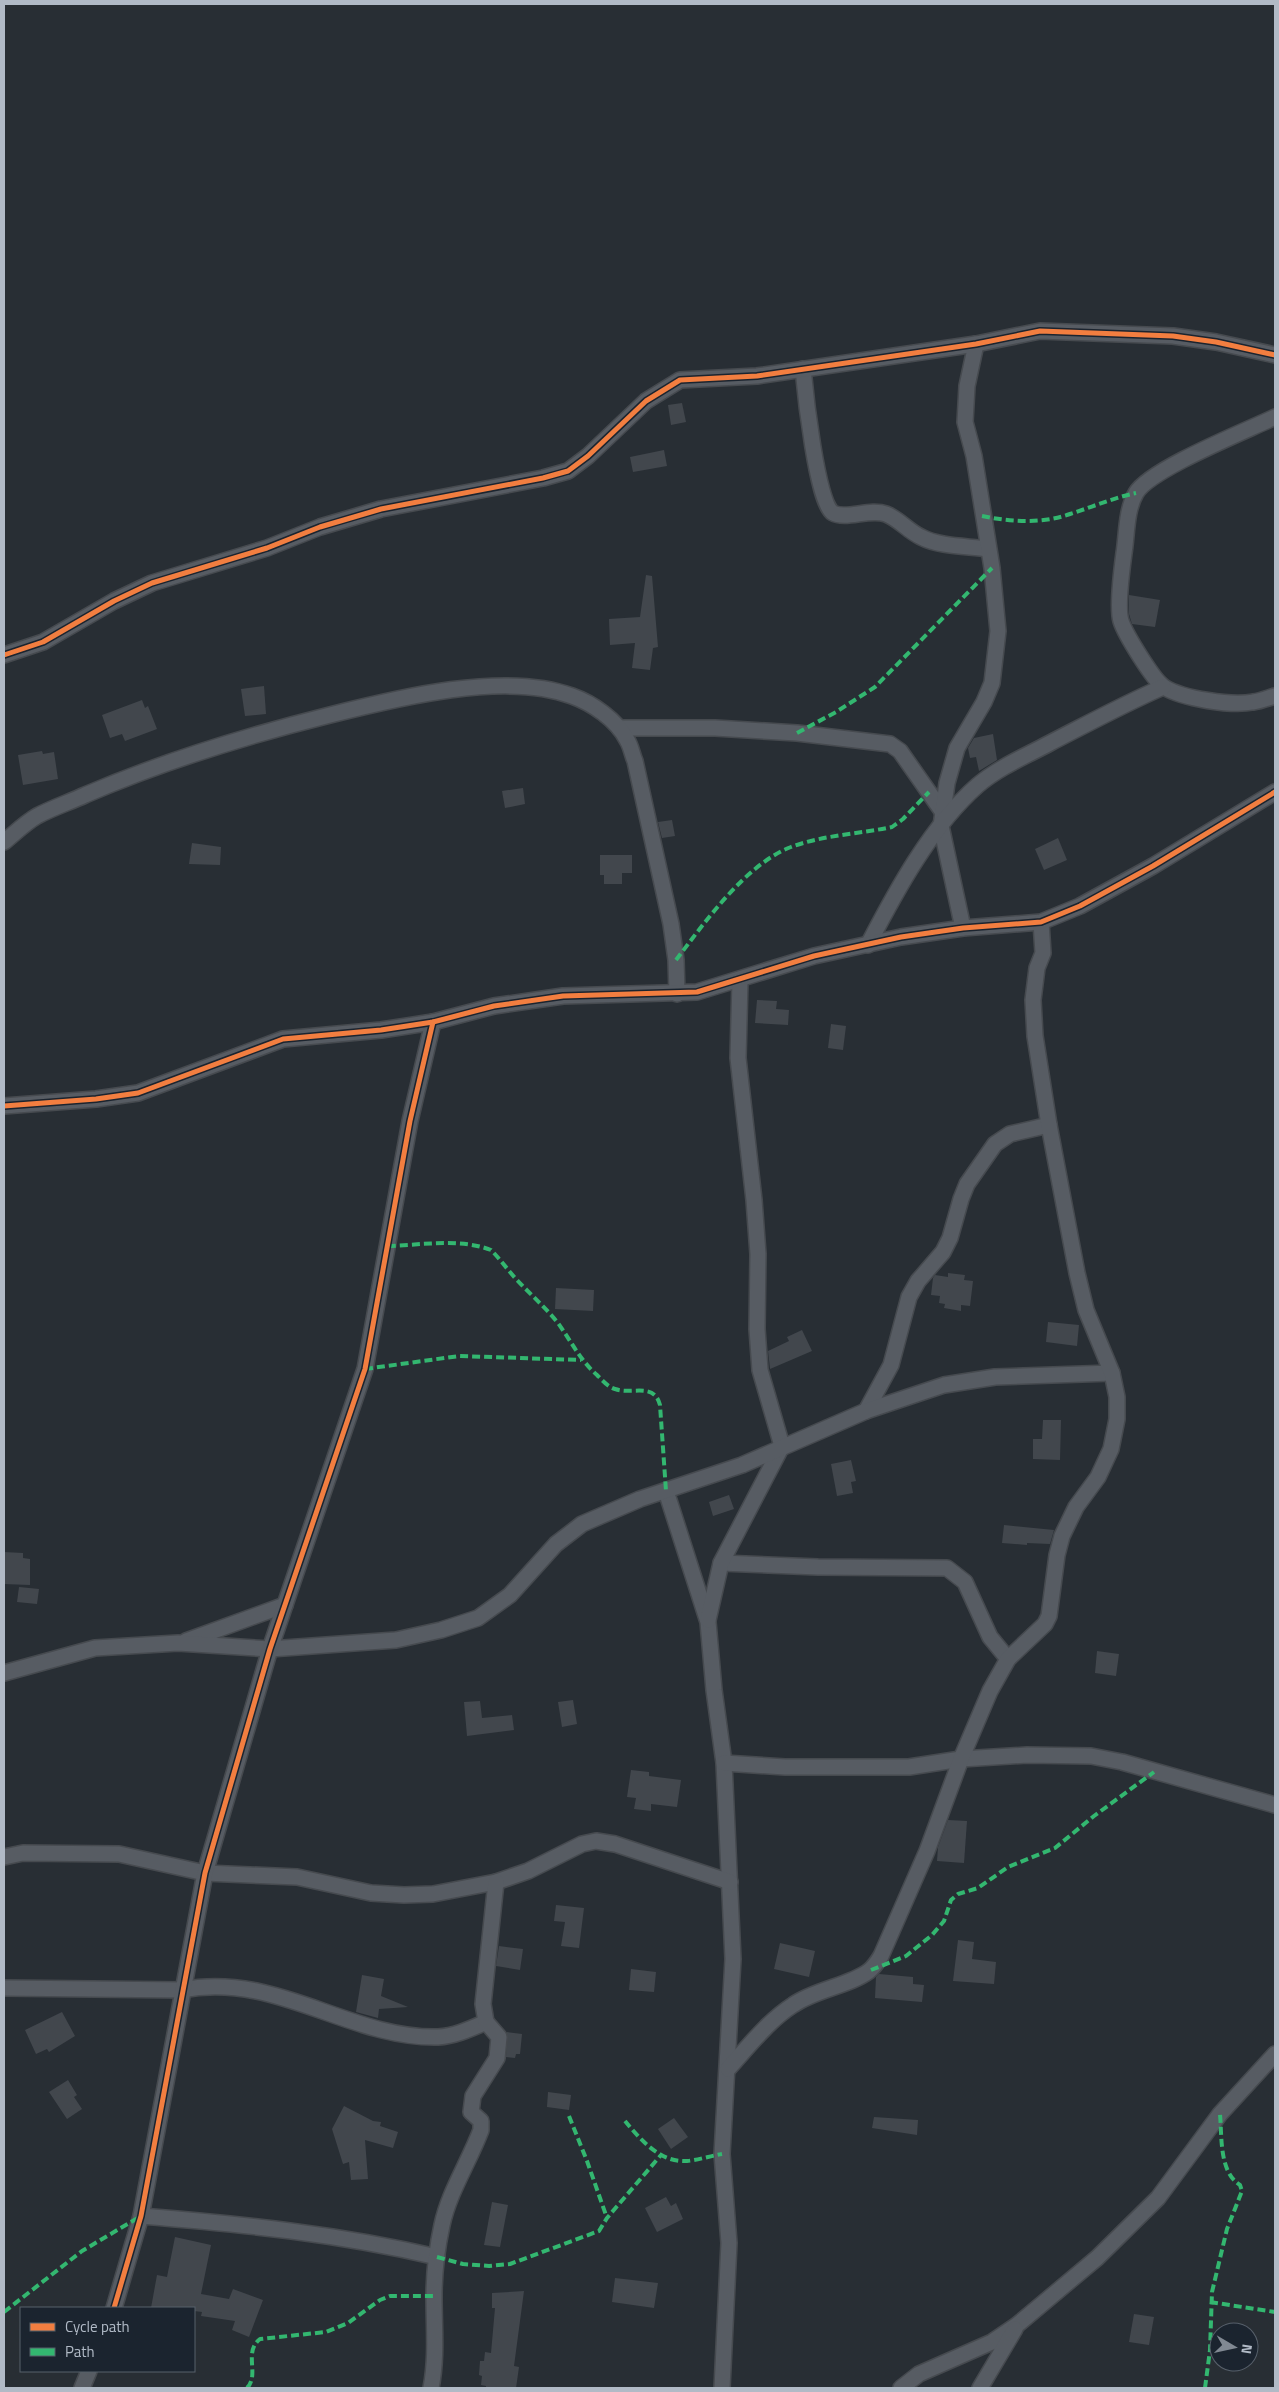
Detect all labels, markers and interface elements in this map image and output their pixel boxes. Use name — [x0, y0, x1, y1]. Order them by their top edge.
legend — [20, 2307, 195, 2372]
text: Cycle path — [65, 2315, 130, 2338]
north arrow — [1209, 2322, 1259, 2372]
text: Path — [65, 2340, 95, 2363]
text: N — [1236, 2343, 1258, 2356]

